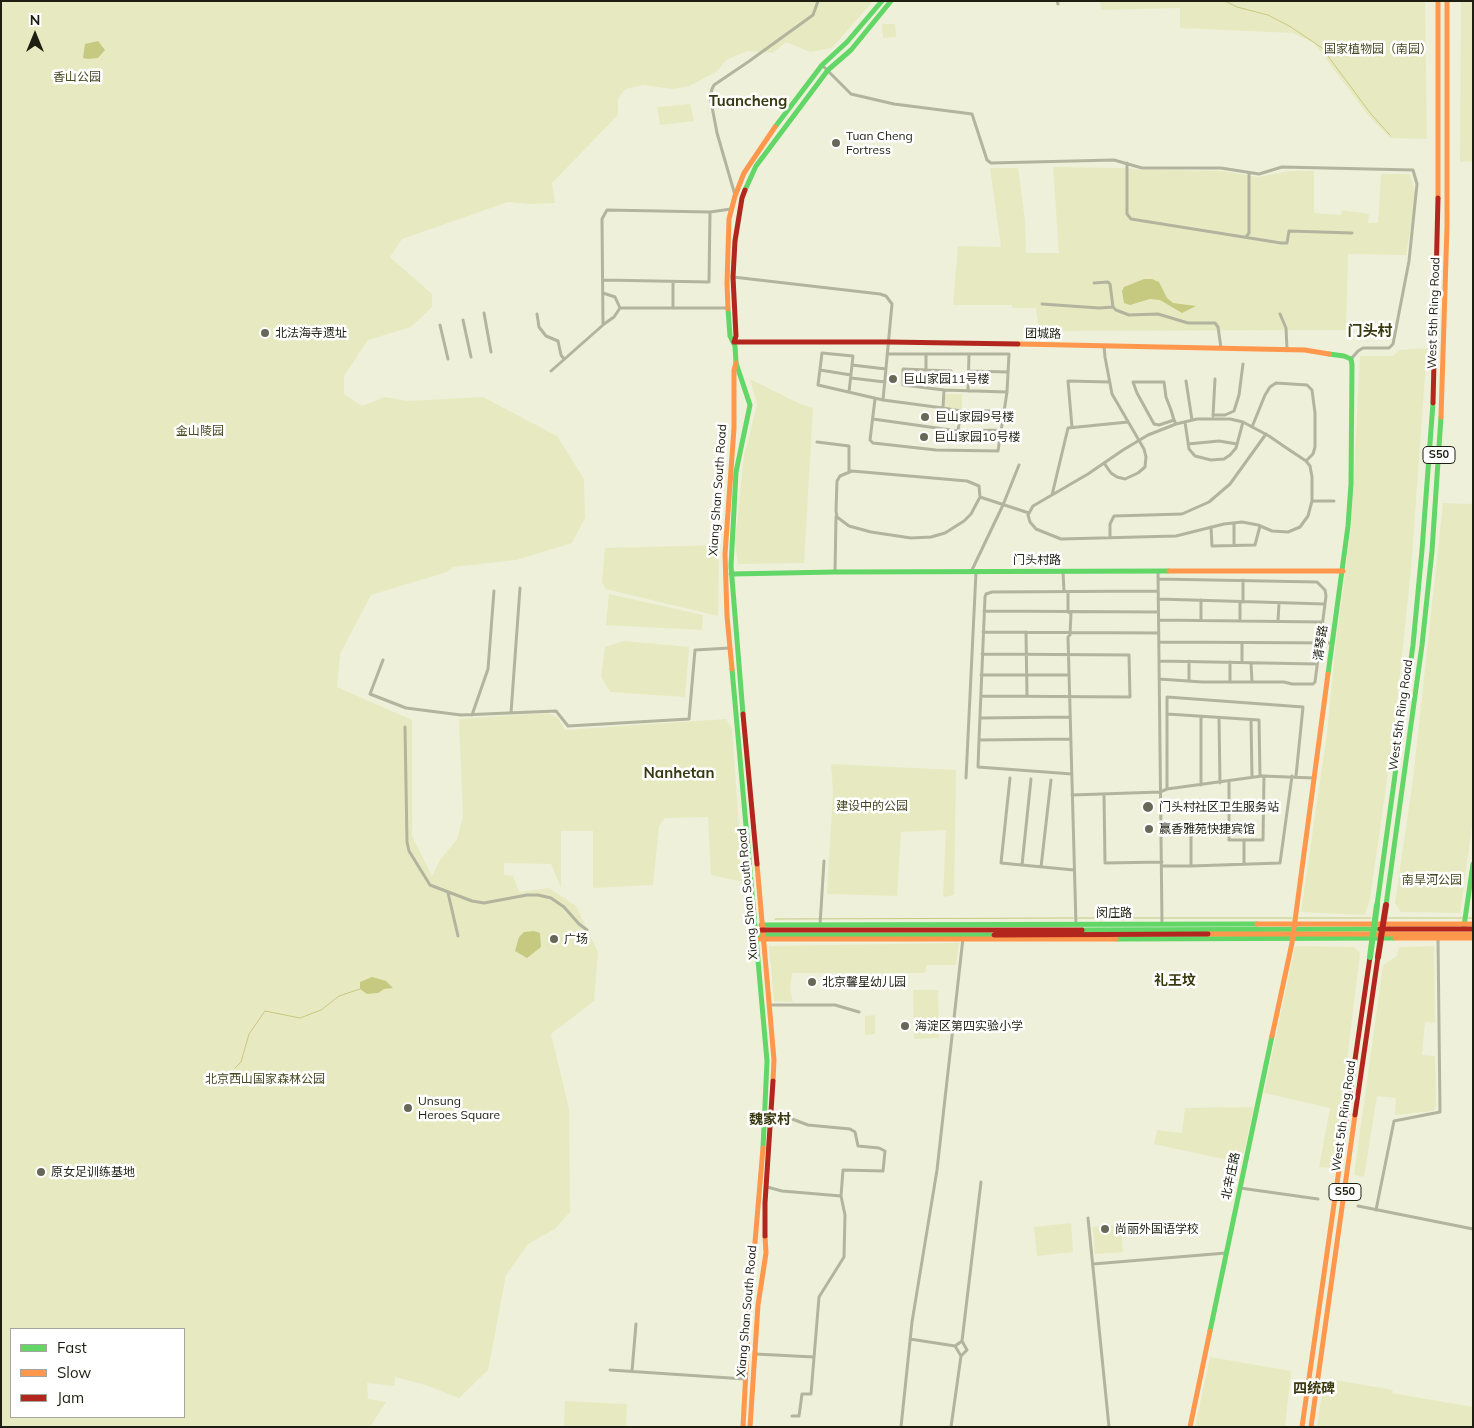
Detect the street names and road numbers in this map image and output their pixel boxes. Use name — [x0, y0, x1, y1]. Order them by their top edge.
street label: West 5th Ring Road — [1425, 257, 1443, 369]
street label: 团城路 — [1025, 326, 1061, 342]
street label: Xiang Shan South Road — [706, 424, 730, 556]
road number: S50 — [1423, 446, 1455, 464]
street label: 门头村路 — [1013, 553, 1061, 567]
street label: 清琴路 — [1311, 624, 1331, 662]
street label: West 5th Ring Road — [1386, 659, 1416, 771]
street label: Xiang Shan South Road — [735, 828, 761, 960]
street label: 闵庄路 — [1096, 906, 1132, 920]
street label: West 5th Ring Road — [1329, 1060, 1359, 1172]
street label: 北辛庄路 — [1219, 1151, 1243, 1201]
road number: S50 — [1329, 1184, 1361, 1200]
street label: Xiang Shan South Road — [734, 1245, 760, 1377]

